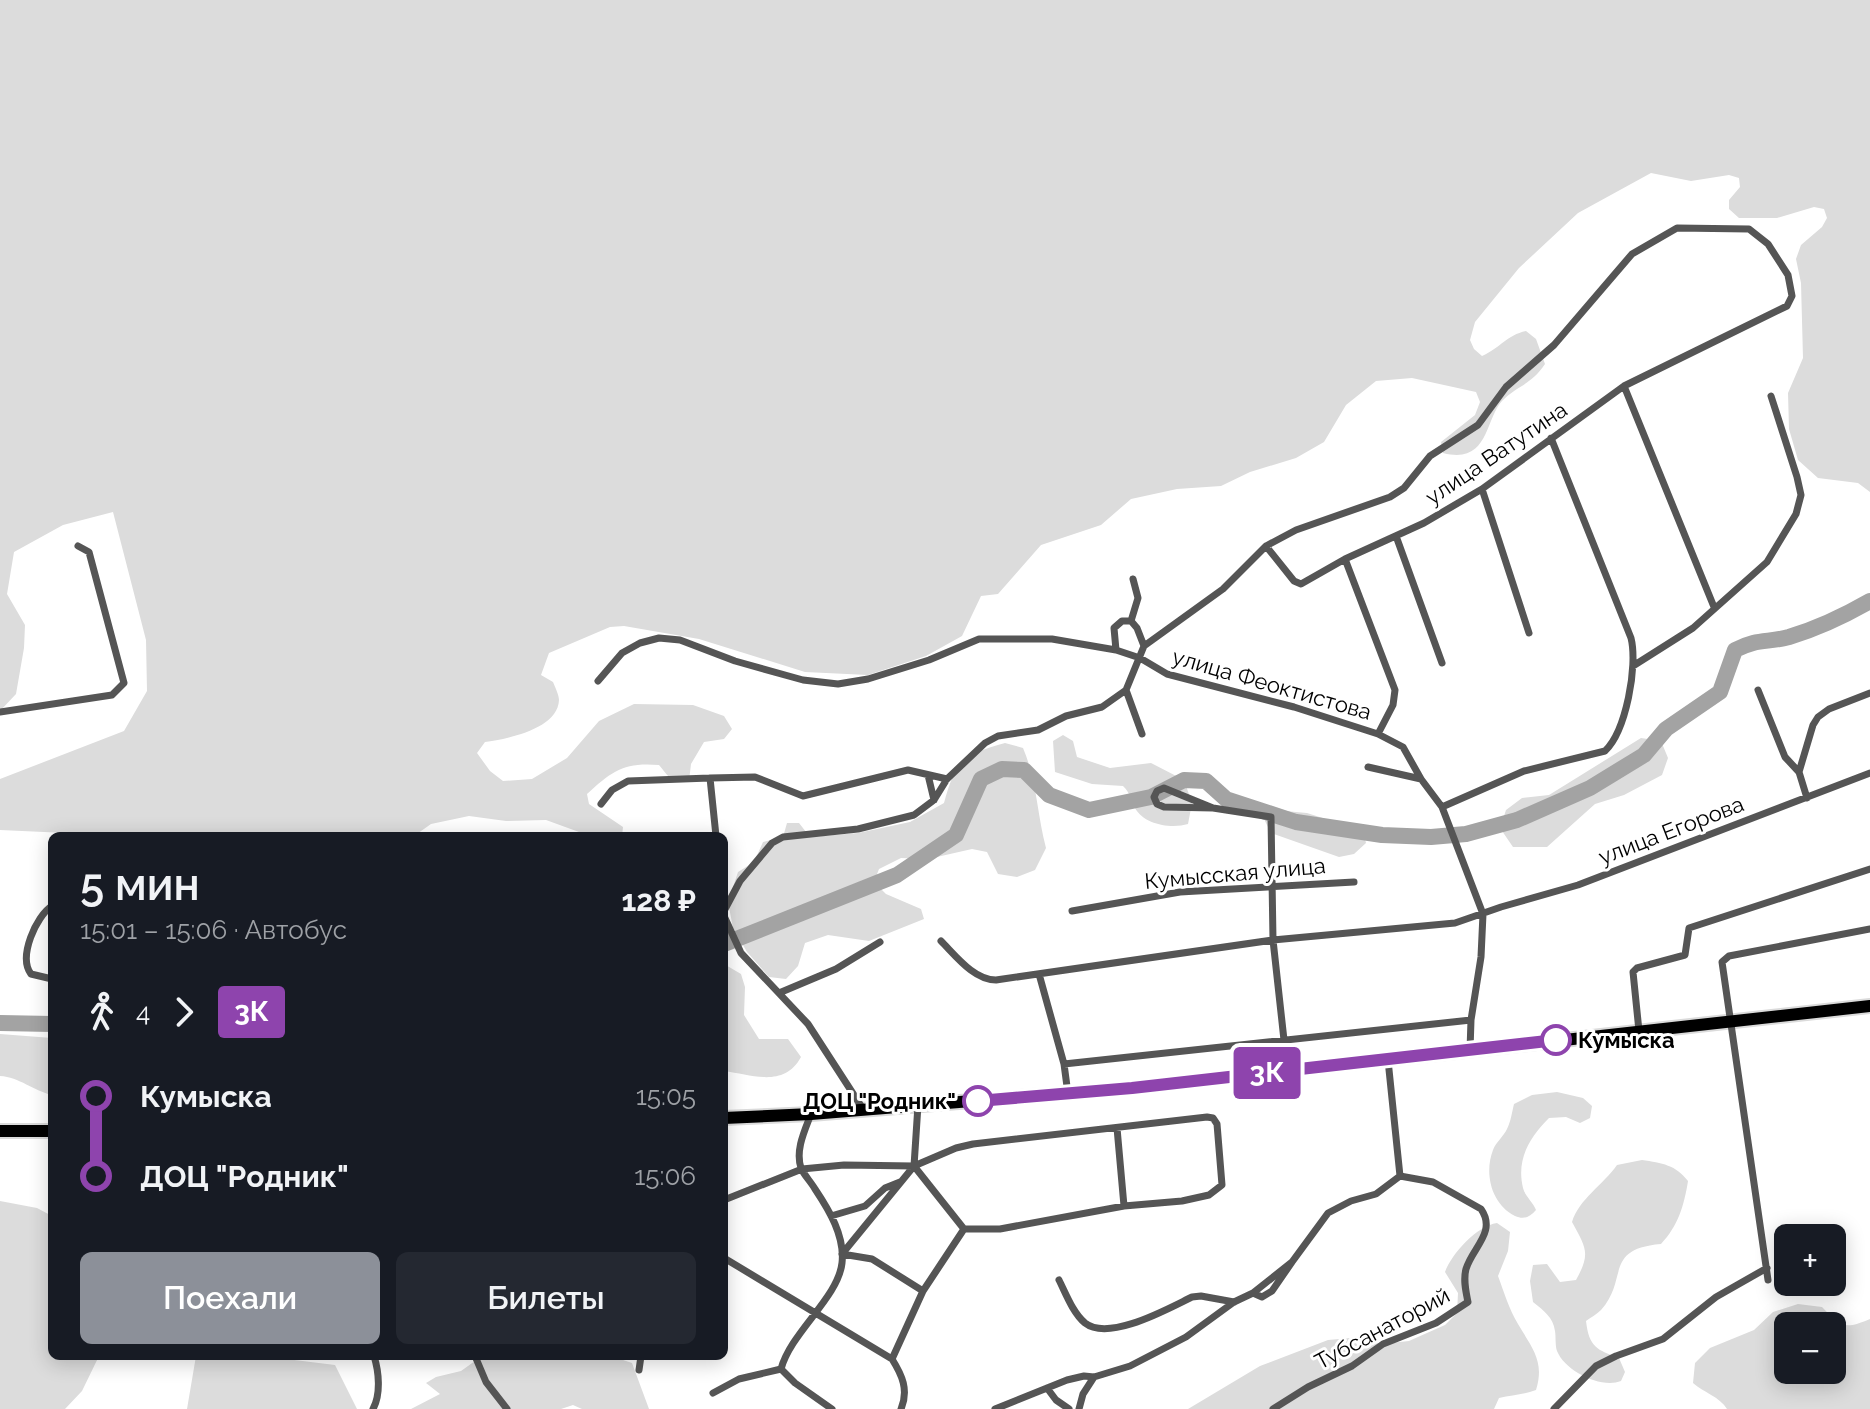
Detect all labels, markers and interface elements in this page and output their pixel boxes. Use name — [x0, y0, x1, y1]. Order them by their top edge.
street label: улица Ватутина — [1420, 396, 1572, 510]
street label: улица Феоктистова — [1169, 643, 1375, 725]
street label: улица Егорова — [1595, 790, 1747, 870]
street label: Кумысская улица — [1143, 852, 1327, 894]
text: 5 мин — [80, 859, 200, 910]
text: 128 ₽ — [622, 883, 696, 918]
text: 15:01 – 15:06 · Автобус — [80, 915, 347, 945]
icon: walk — [80, 990, 124, 1034]
icon: forward — [162, 990, 206, 1034]
text: 3К — [234, 995, 269, 1028]
text: 4 — [136, 997, 150, 1027]
marker: Кумыска — [1541, 1025, 1571, 1055]
place label: Кумыска — [1578, 1027, 1675, 1053]
line badge: 3К — [1231, 1047, 1303, 1099]
text: 3К — [1250, 1056, 1284, 1089]
text: Кумыска — [140, 1079, 272, 1114]
text: 15:05 — [636, 1081, 696, 1111]
marker: ДОЦ "Родник" — [963, 1086, 993, 1116]
place label: ДОЦ "Родник" — [803, 1088, 956, 1114]
text: ДОЦ "Родник" — [140, 1159, 349, 1194]
text: 15:06 — [634, 1161, 696, 1191]
map controls — [1774, 1224, 1846, 1384]
button: + — [1774, 1224, 1846, 1296]
button: Поехали — [80, 1252, 380, 1344]
button: Билеты — [396, 1252, 696, 1344]
street label: Тубсанаторий — [1310, 1282, 1454, 1374]
button: − — [1774, 1312, 1846, 1384]

